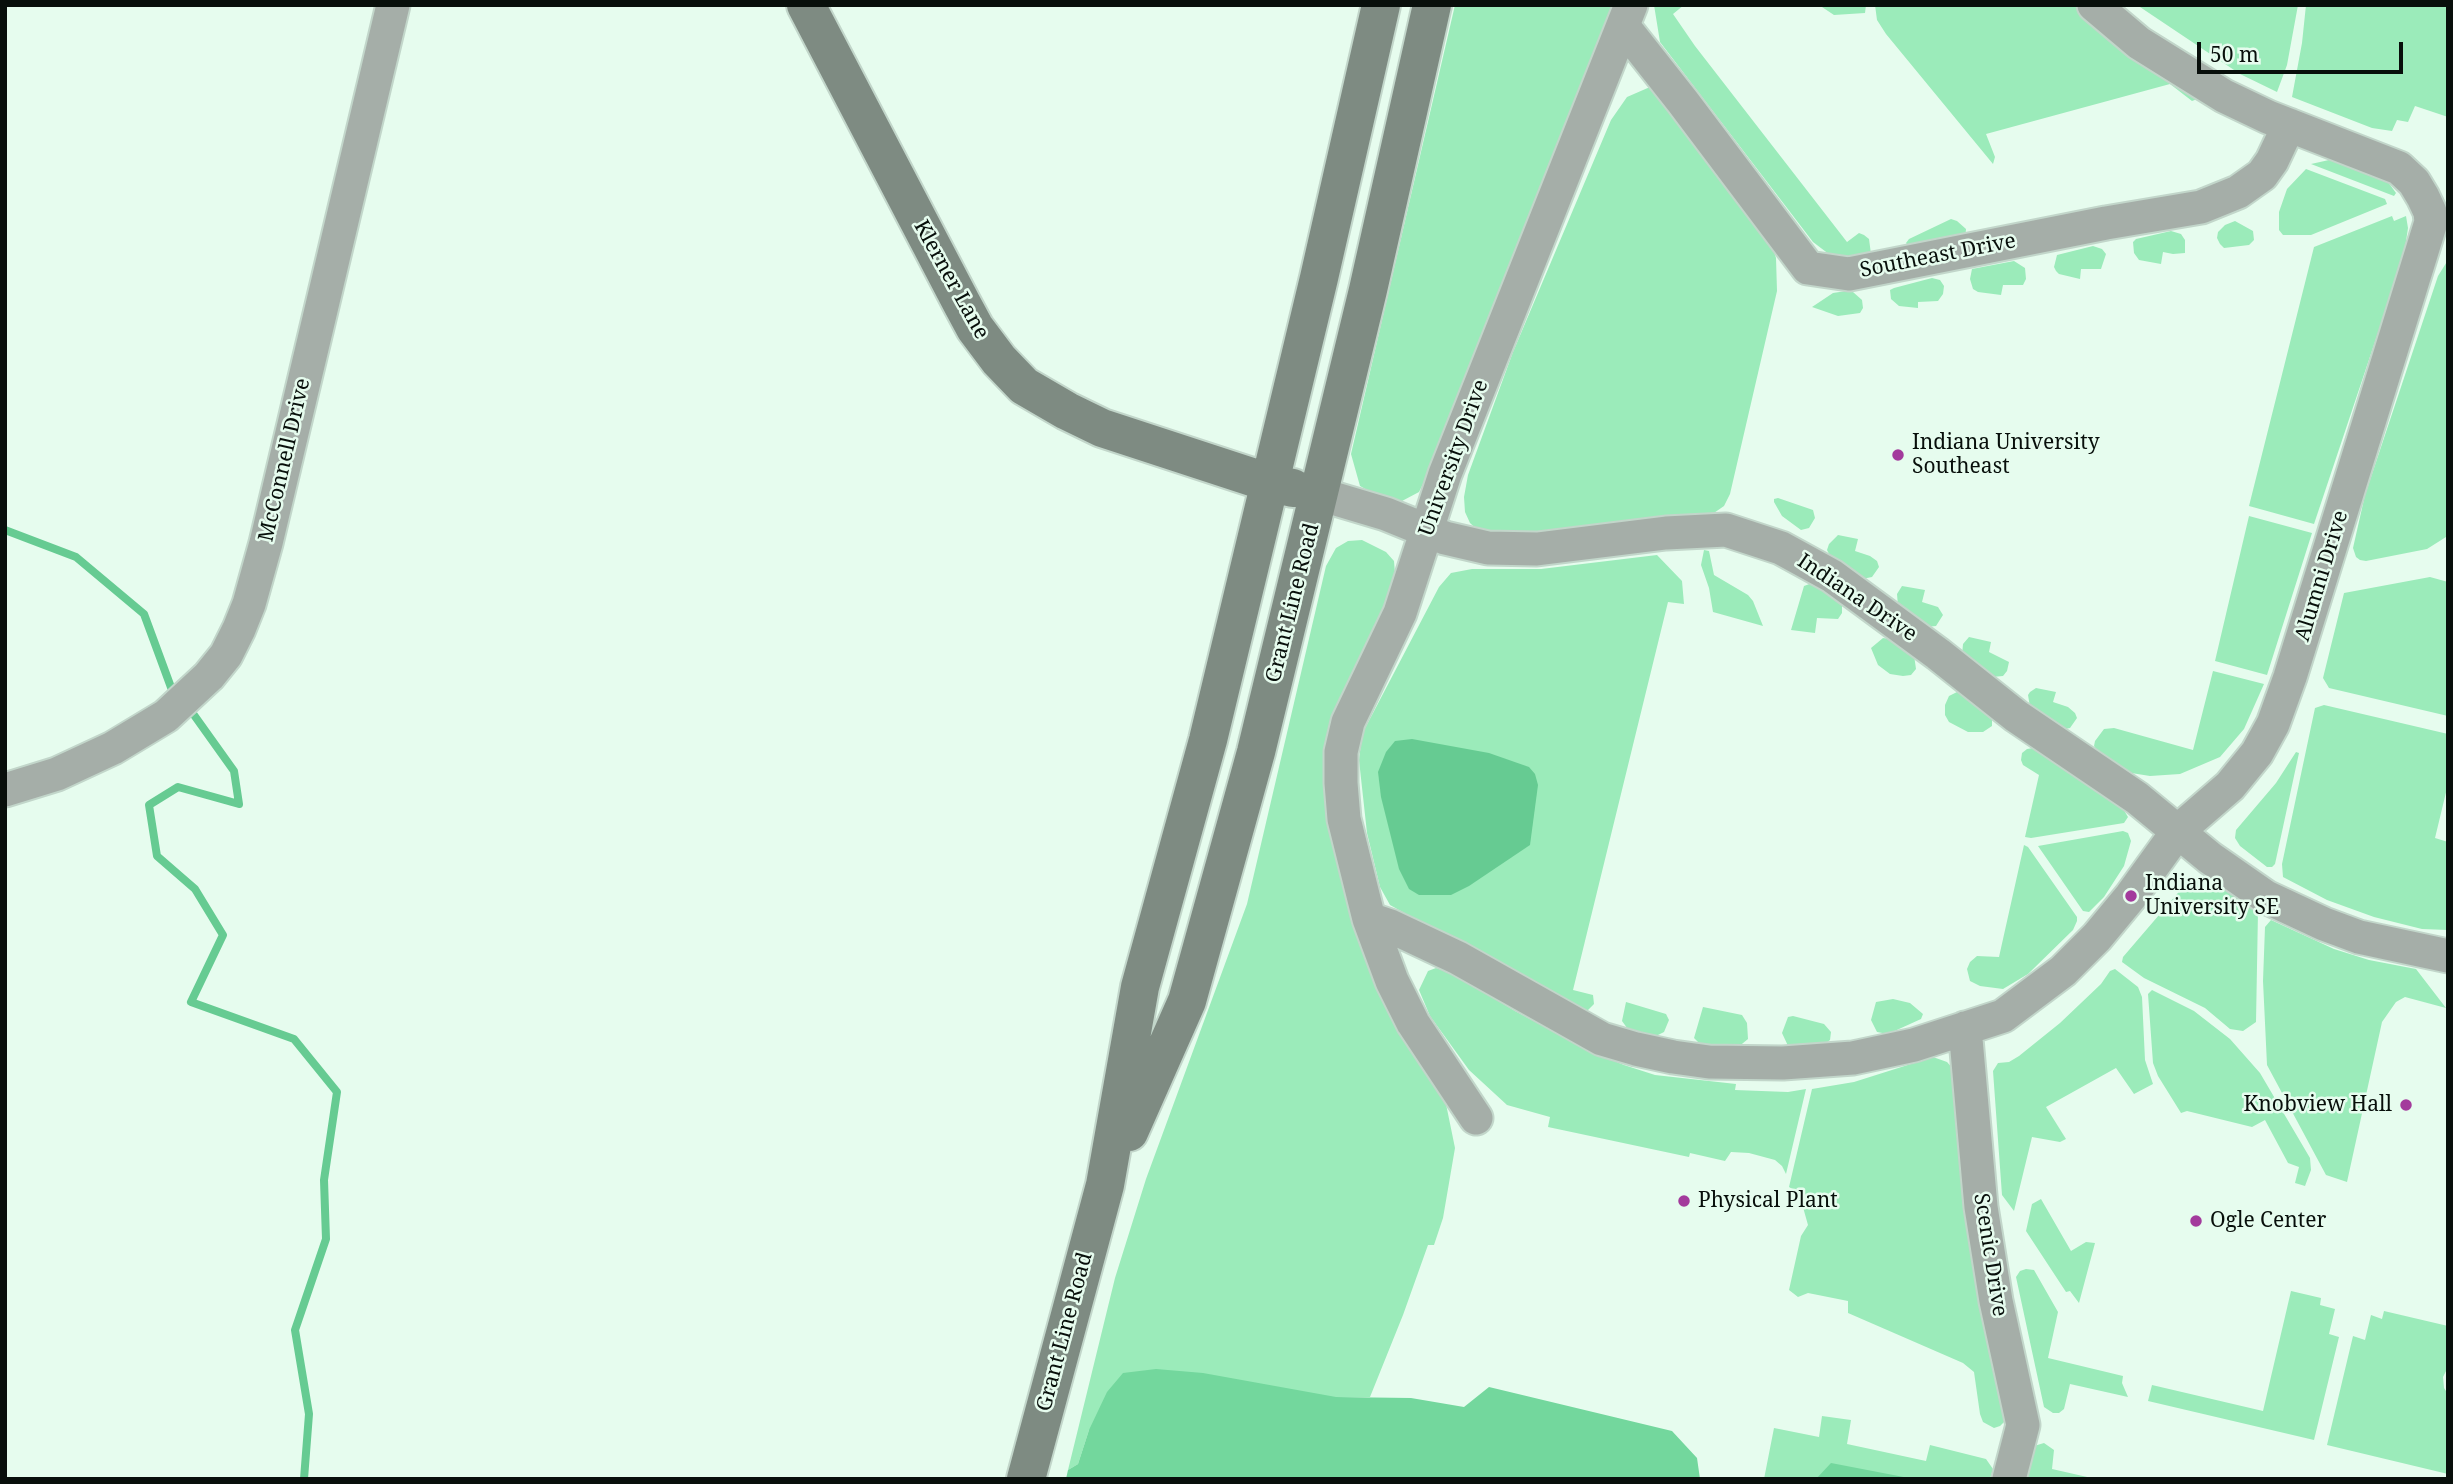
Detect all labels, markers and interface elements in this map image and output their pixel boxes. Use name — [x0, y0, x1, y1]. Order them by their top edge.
scale bar — [2201, 28, 2408, 72]
text: 50 m — [2210, 40, 2259, 68]
street label: Klerner Lane — [908, 216, 994, 344]
street label: Southeast Drive — [1858, 229, 2018, 283]
street label: McConnell Drive — [254, 376, 316, 544]
street label: University Drive — [1414, 376, 1494, 540]
place label: Indiana University Southeast — [1912, 430, 2100, 480]
marker: Indiana University Southeast — [1890, 447, 1906, 463]
street label: Alumni Drive — [2290, 508, 2354, 644]
street label: Grant Line Road — [1261, 521, 1325, 685]
street label: Indiana Drive — [1792, 549, 1922, 647]
place label: Indiana University SE — [2145, 871, 2279, 921]
marker: Indiana University SE — [2123, 888, 2139, 904]
place label: Knobview Hall — [2244, 1092, 2392, 1118]
marker: Knobview Hall — [2398, 1097, 2414, 1113]
place label: Physical Plant — [1698, 1188, 1838, 1214]
street label: Scenic Drive — [1968, 1192, 2012, 1318]
marker: Physical Plant — [1676, 1193, 1692, 1209]
place label: Ogle Center — [2210, 1208, 2326, 1234]
marker: Ogle Center — [2188, 1213, 2204, 1229]
street label: Grant Line Road — [1032, 1250, 1098, 1414]

